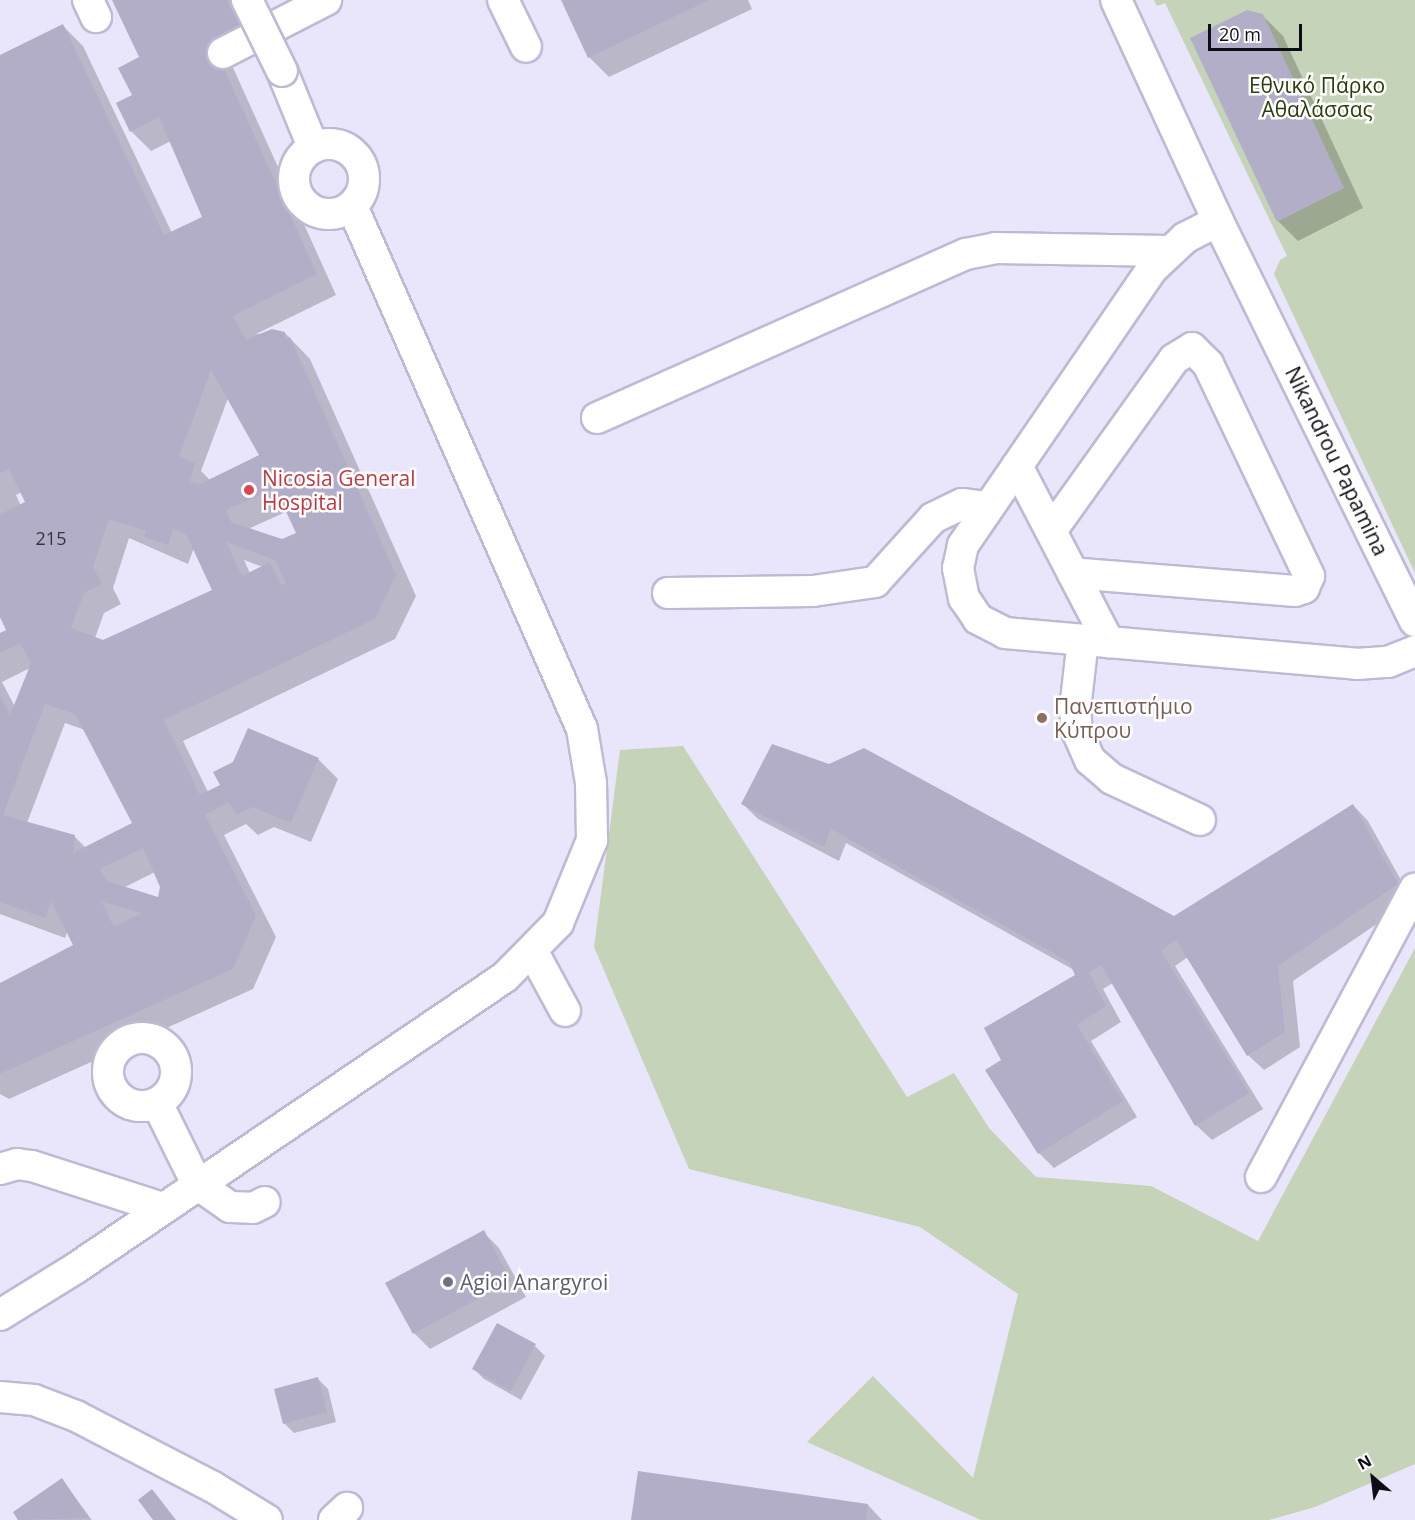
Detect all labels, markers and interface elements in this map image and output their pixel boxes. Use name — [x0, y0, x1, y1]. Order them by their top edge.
scale bar — [1211, 12, 1306, 50]
text: 20 m — [1219, 22, 1261, 46]
park label: Εθνικό Πάρκο Αθαλάσσας — [1249, 72, 1385, 122]
street label: Nikandrou Papamina — [1280, 362, 1394, 560]
place label: Nicosia General Hospital — [262, 465, 416, 515]
marker: Nicosia General Hospital — [240, 481, 258, 499]
house number: 215 — [36, 527, 66, 549]
place label: Πανεπιστήμιο Κύπρου — [1054, 693, 1193, 743]
marker: Πανεπιστήμιο Κύπρου — [1035, 711, 1049, 725]
place label: Agioi Anargyroi — [460, 1269, 608, 1295]
marker: Agioi Anargyroi — [441, 1275, 455, 1289]
north arrow — [1343, 1448, 1403, 1508]
text: N — [1354, 1449, 1375, 1475]

